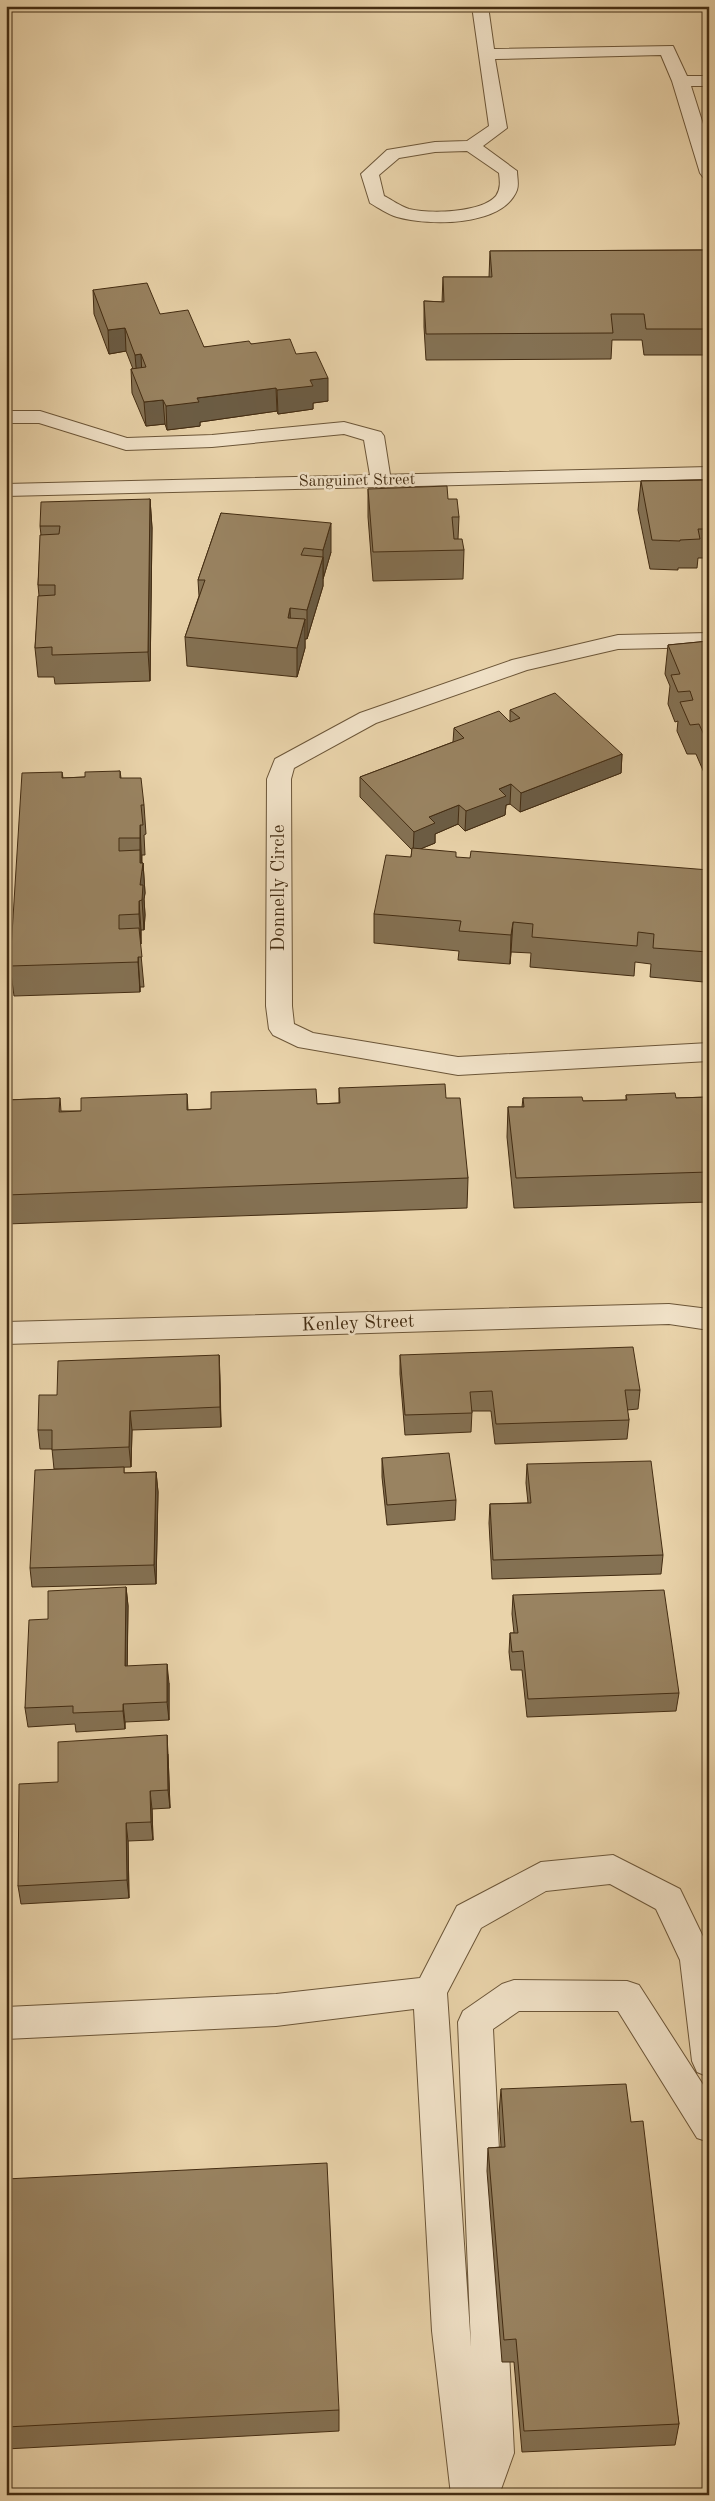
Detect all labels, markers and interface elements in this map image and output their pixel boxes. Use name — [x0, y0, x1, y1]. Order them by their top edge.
street label: Sanguinet Street — [299, 472, 416, 490]
street label: Donnelly Circle — [270, 825, 289, 951]
street label: Kenley Street — [301, 1313, 415, 1335]

